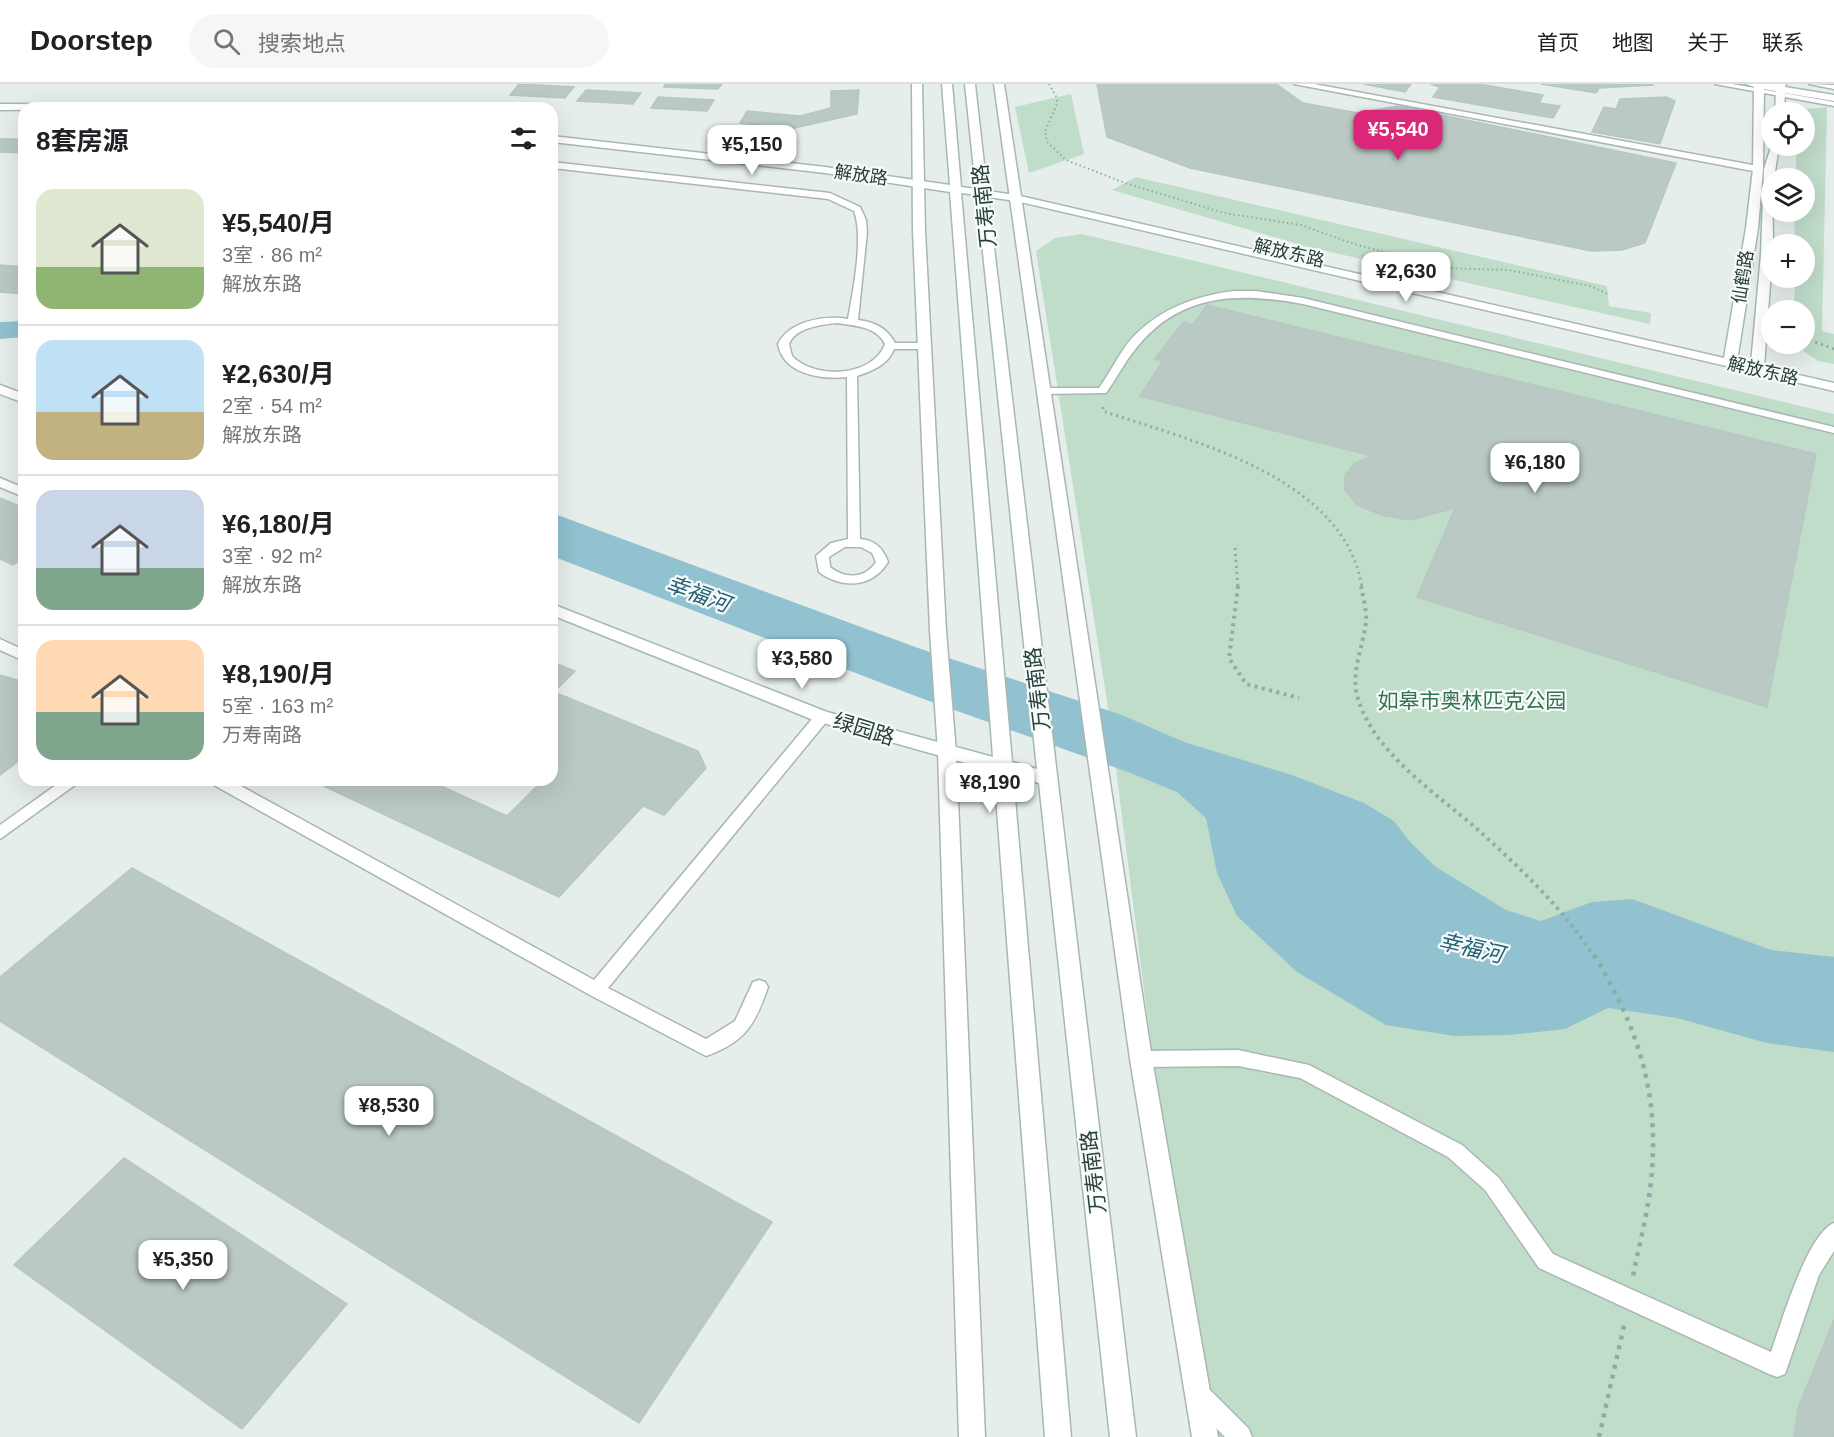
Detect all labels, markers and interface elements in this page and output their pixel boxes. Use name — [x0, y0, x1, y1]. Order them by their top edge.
search box — [189, 14, 609, 68]
text: Doorstep — [30, 25, 153, 56]
icon: search — [210, 25, 243, 58]
text: 搜索地点 — [258, 31, 346, 56]
text: 首页 — [1537, 31, 1579, 54]
text: 地图 — [1612, 31, 1654, 54]
text: 关于 — [1687, 31, 1729, 54]
text: 联系 — [1762, 31, 1804, 54]
map controls — [1761, 102, 1815, 354]
button: locate — [1761, 102, 1815, 156]
pin: ¥5,540 — [1349, 110, 1447, 161]
text: ¥5,540 — [1367, 118, 1429, 140]
icon: filters — [507, 122, 540, 155]
pin: ¥5,150 — [703, 125, 801, 176]
text: 8套房源 — [36, 126, 128, 156]
text: ¥5,150 — [721, 133, 783, 155]
street label: 解放路 — [833, 161, 889, 189]
street label: 万寿南路 — [968, 163, 1000, 249]
button: layers — [1761, 168, 1815, 222]
text: ¥5,540/月 — [222, 208, 335, 238]
icon: home — [84, 213, 156, 285]
button: + — [1761, 234, 1815, 288]
street label: 解放东路 — [1252, 235, 1326, 271]
text: 3室 · 86 m² — [222, 244, 322, 266]
street label: 仙鹤路 — [1729, 249, 1757, 305]
pin: ¥2,630 — [1357, 252, 1455, 303]
text: ¥2,630 — [1375, 260, 1437, 282]
text: 解放东路 — [222, 273, 302, 295]
button: − — [1761, 300, 1815, 354]
street label: 解放东路 — [1726, 353, 1800, 389]
text: ¥2,630/月 — [222, 359, 335, 389]
icon: home — [84, 364, 156, 436]
text: 2室 · 54 m² — [222, 395, 322, 417]
text: 解放东路 — [222, 424, 302, 446]
pin: ¥6,180 — [1486, 443, 1584, 494]
text: ¥6,180 — [1504, 451, 1566, 473]
text: ¥6,180/月 — [222, 509, 335, 539]
icon: home — [84, 514, 156, 586]
text: 3室 · 92 m² — [222, 545, 322, 567]
water label: 幸福河 — [663, 571, 737, 618]
text: 解放东路 — [222, 574, 302, 596]
pin: ¥3,580 — [753, 639, 851, 690]
street label: 万寿南路 — [1020, 646, 1054, 732]
text: ¥3,580 — [771, 647, 833, 669]
text: ¥8,190/月 — [222, 659, 335, 689]
icon: home — [84, 664, 156, 736]
park label: 如皋市奥林匹克公园 — [1378, 689, 1567, 712]
text: 5室 · 163 m² — [222, 695, 333, 717]
street label: 绿园路 — [831, 709, 897, 749]
text: 万寿南路 — [222, 724, 302, 746]
pin: ¥8,190 — [941, 763, 1039, 814]
text: ¥8,190 — [959, 771, 1021, 793]
water label: 幸福河 — [1436, 928, 1510, 969]
pin: ¥8,530 — [340, 1086, 438, 1137]
text: ¥8,530 — [358, 1094, 420, 1116]
street label: 万寿南路 — [1076, 1129, 1110, 1215]
pin: ¥5,350 — [134, 1240, 232, 1291]
text: ¥5,350 — [152, 1248, 214, 1270]

